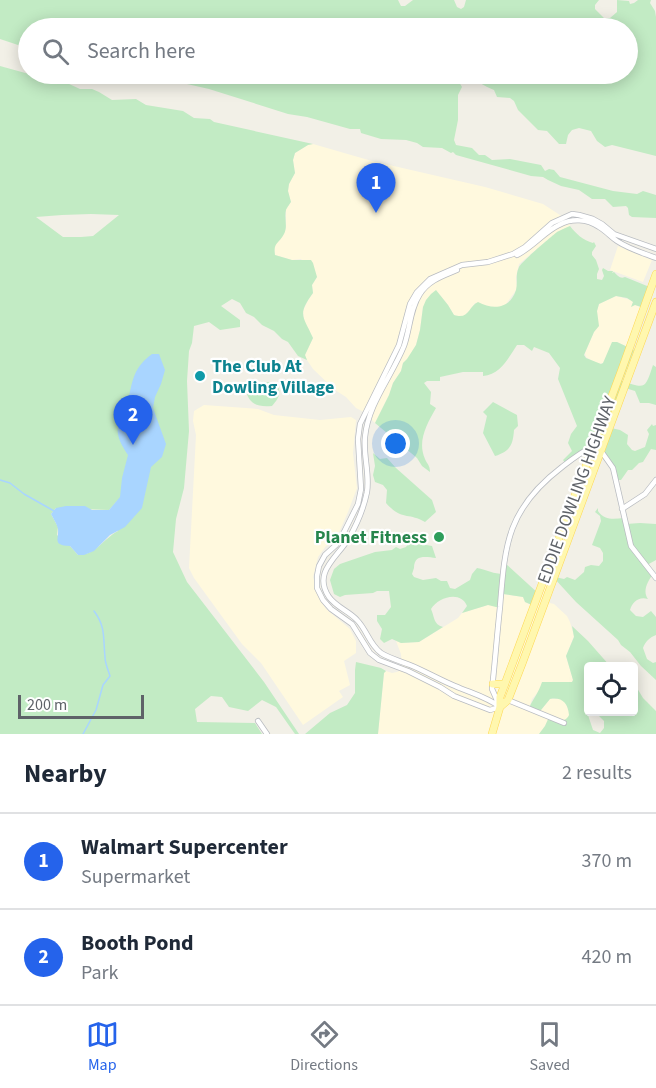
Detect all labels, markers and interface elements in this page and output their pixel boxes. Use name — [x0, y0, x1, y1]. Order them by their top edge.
search box — [18, 18, 638, 84]
icon: search — [39, 35, 72, 68]
text: Search here — [87, 35, 195, 67]
pin: 1 — [356, 164, 395, 213]
place label: The Club At Dowling Village — [212, 354, 334, 400]
marker: The Club At Dowling Village — [193, 369, 207, 383]
street label: EDDIE DOWLING HIGHWAY — [531, 392, 623, 587]
pin: 2 — [114, 396, 152, 445]
your location — [381, 429, 410, 458]
place label: Planet Fitness — [315, 525, 427, 550]
marker: Planet Fitness — [432, 530, 446, 544]
map controls — [584, 662, 638, 716]
button: locate — [584, 662, 638, 716]
scale bar — [18, 692, 144, 720]
text: 200 m — [27, 694, 67, 716]
text: Nearby — [24, 755, 107, 792]
text: 2 results — [562, 759, 632, 787]
text: Walmart Supercenter — [81, 831, 288, 863]
text: 1 — [38, 847, 49, 875]
text: 370 m — [582, 847, 632, 875]
text: Supermarket — [81, 863, 190, 891]
text: Booth Pond — [81, 927, 194, 959]
text: 2 — [38, 943, 49, 971]
text: 420 m — [582, 943, 632, 971]
text: Park — [81, 959, 118, 987]
tab: Map — [86, 1018, 119, 1076]
tab: Directions — [290, 1018, 358, 1076]
tab: Saved — [529, 1018, 570, 1076]

